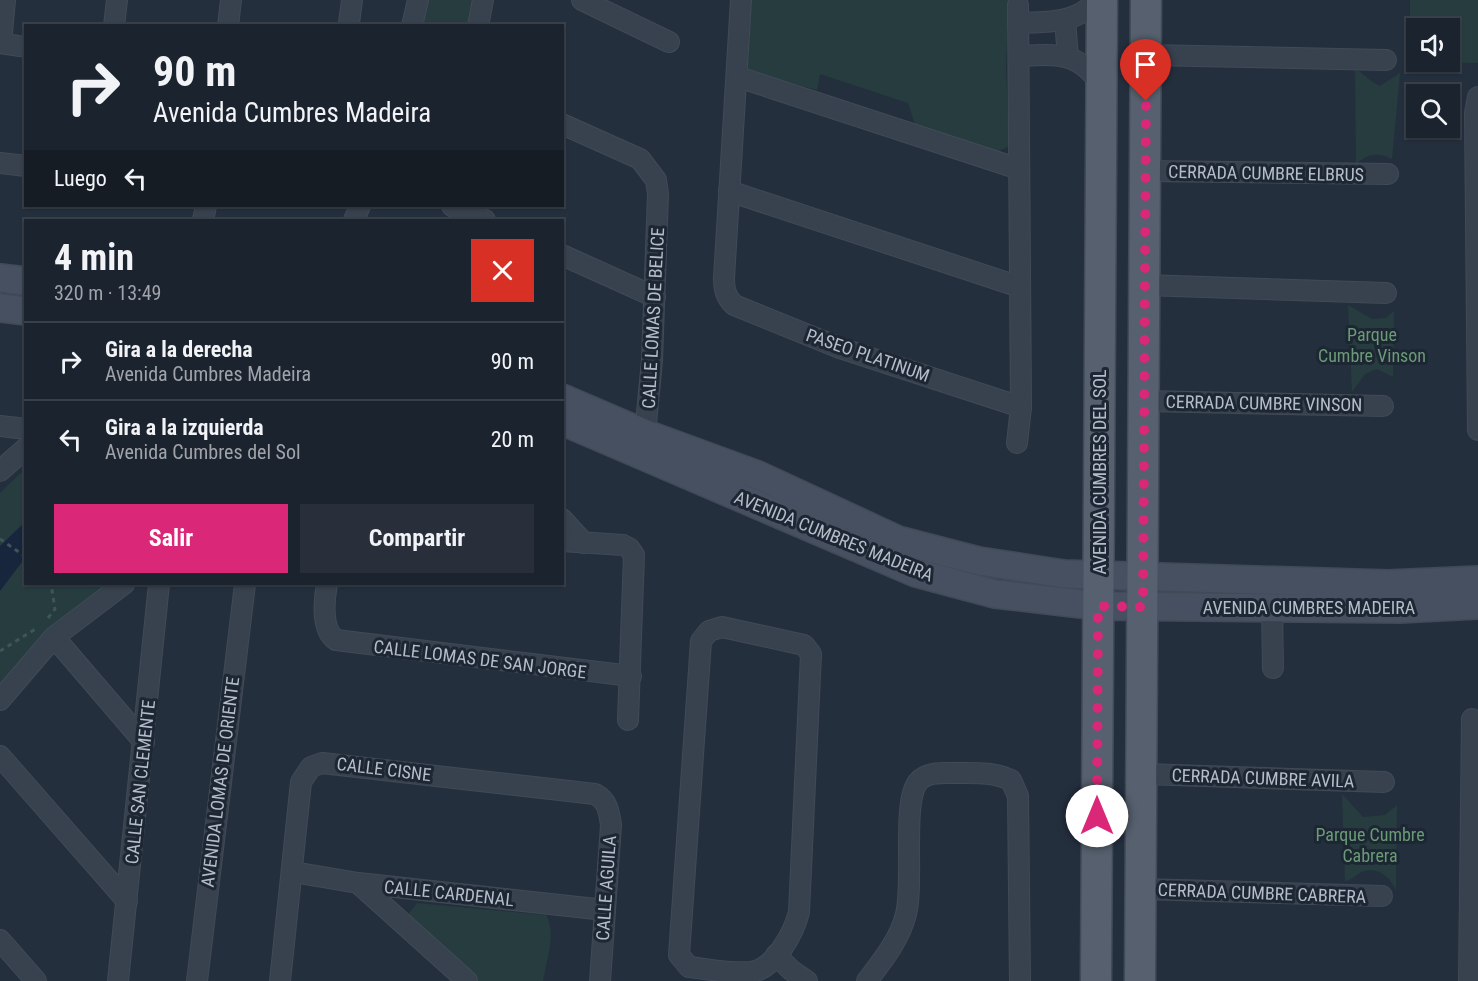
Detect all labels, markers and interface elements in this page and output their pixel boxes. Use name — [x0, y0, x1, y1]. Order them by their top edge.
map controls — [1406, 18, 1460, 138]
button: sound — [1406, 18, 1460, 72]
pin — [1120, 39, 1171, 101]
text: 90 m — [153, 47, 236, 96]
icon: right — [54, 48, 132, 126]
icon: arrive — [1129, 48, 1162, 81]
button: search — [1406, 84, 1460, 138]
text: Avenida Cumbres Madeira — [153, 97, 431, 129]
street label: CERRADA CUMBRE ELBRUS — [1168, 161, 1364, 185]
icon: left — [119, 162, 152, 195]
text: Luego — [54, 166, 107, 191]
street label: CALLE LOMAS DE BELICE — [638, 227, 668, 409]
text: 4 min — [54, 237, 134, 279]
button: close — [471, 239, 534, 302]
text: 320 m · 13:49 — [54, 281, 161, 305]
street label: PASEO PLATINUM — [804, 324, 932, 386]
park label: Parque Cumbre Vinson — [1318, 324, 1426, 366]
text: Gira a la derecha — [105, 337, 253, 362]
icon: right — [54, 345, 87, 378]
text: 90 m — [491, 349, 534, 374]
text: Avenida Cumbres Madeira — [105, 362, 311, 386]
street label: AVENIDA CUMBRES DEL SOL — [1089, 369, 1110, 575]
street label: CERRADA CUMBRE VINSON — [1166, 391, 1362, 415]
text: Gira a la izquierda — [105, 415, 264, 440]
icon: left — [54, 423, 87, 456]
text: 20 m — [491, 427, 534, 452]
text: Avenida Cumbres del Sol — [105, 440, 301, 464]
street label: AVENIDA CUMBRES MADEIRA — [732, 486, 937, 586]
button: Salir — [54, 504, 288, 573]
button: Compartir — [300, 504, 534, 573]
street label: AVENIDA CUMBRES MADEIRA — [1203, 597, 1416, 618]
street label: CALLE LOMAS DE SAN JORGE — [372, 636, 588, 682]
street label: AVENIDA LOMAS DE ORIENTE — [197, 676, 243, 888]
street label: CALLE SAN CLEMENTE — [121, 699, 159, 865]
street label: CALLE CISNE — [336, 753, 432, 785]
street label: CERRADA CUMBRE AVILA — [1171, 764, 1355, 792]
position arrow — [1065, 784, 1129, 848]
park label: Parque Cumbre Cabrera — [1315, 824, 1425, 866]
street label: CALLE AGUILA — [592, 834, 620, 941]
street label: CALLE CARDENAL — [383, 876, 515, 910]
street label: CERRADA CUMBRE CABRERA — [1157, 879, 1367, 907]

